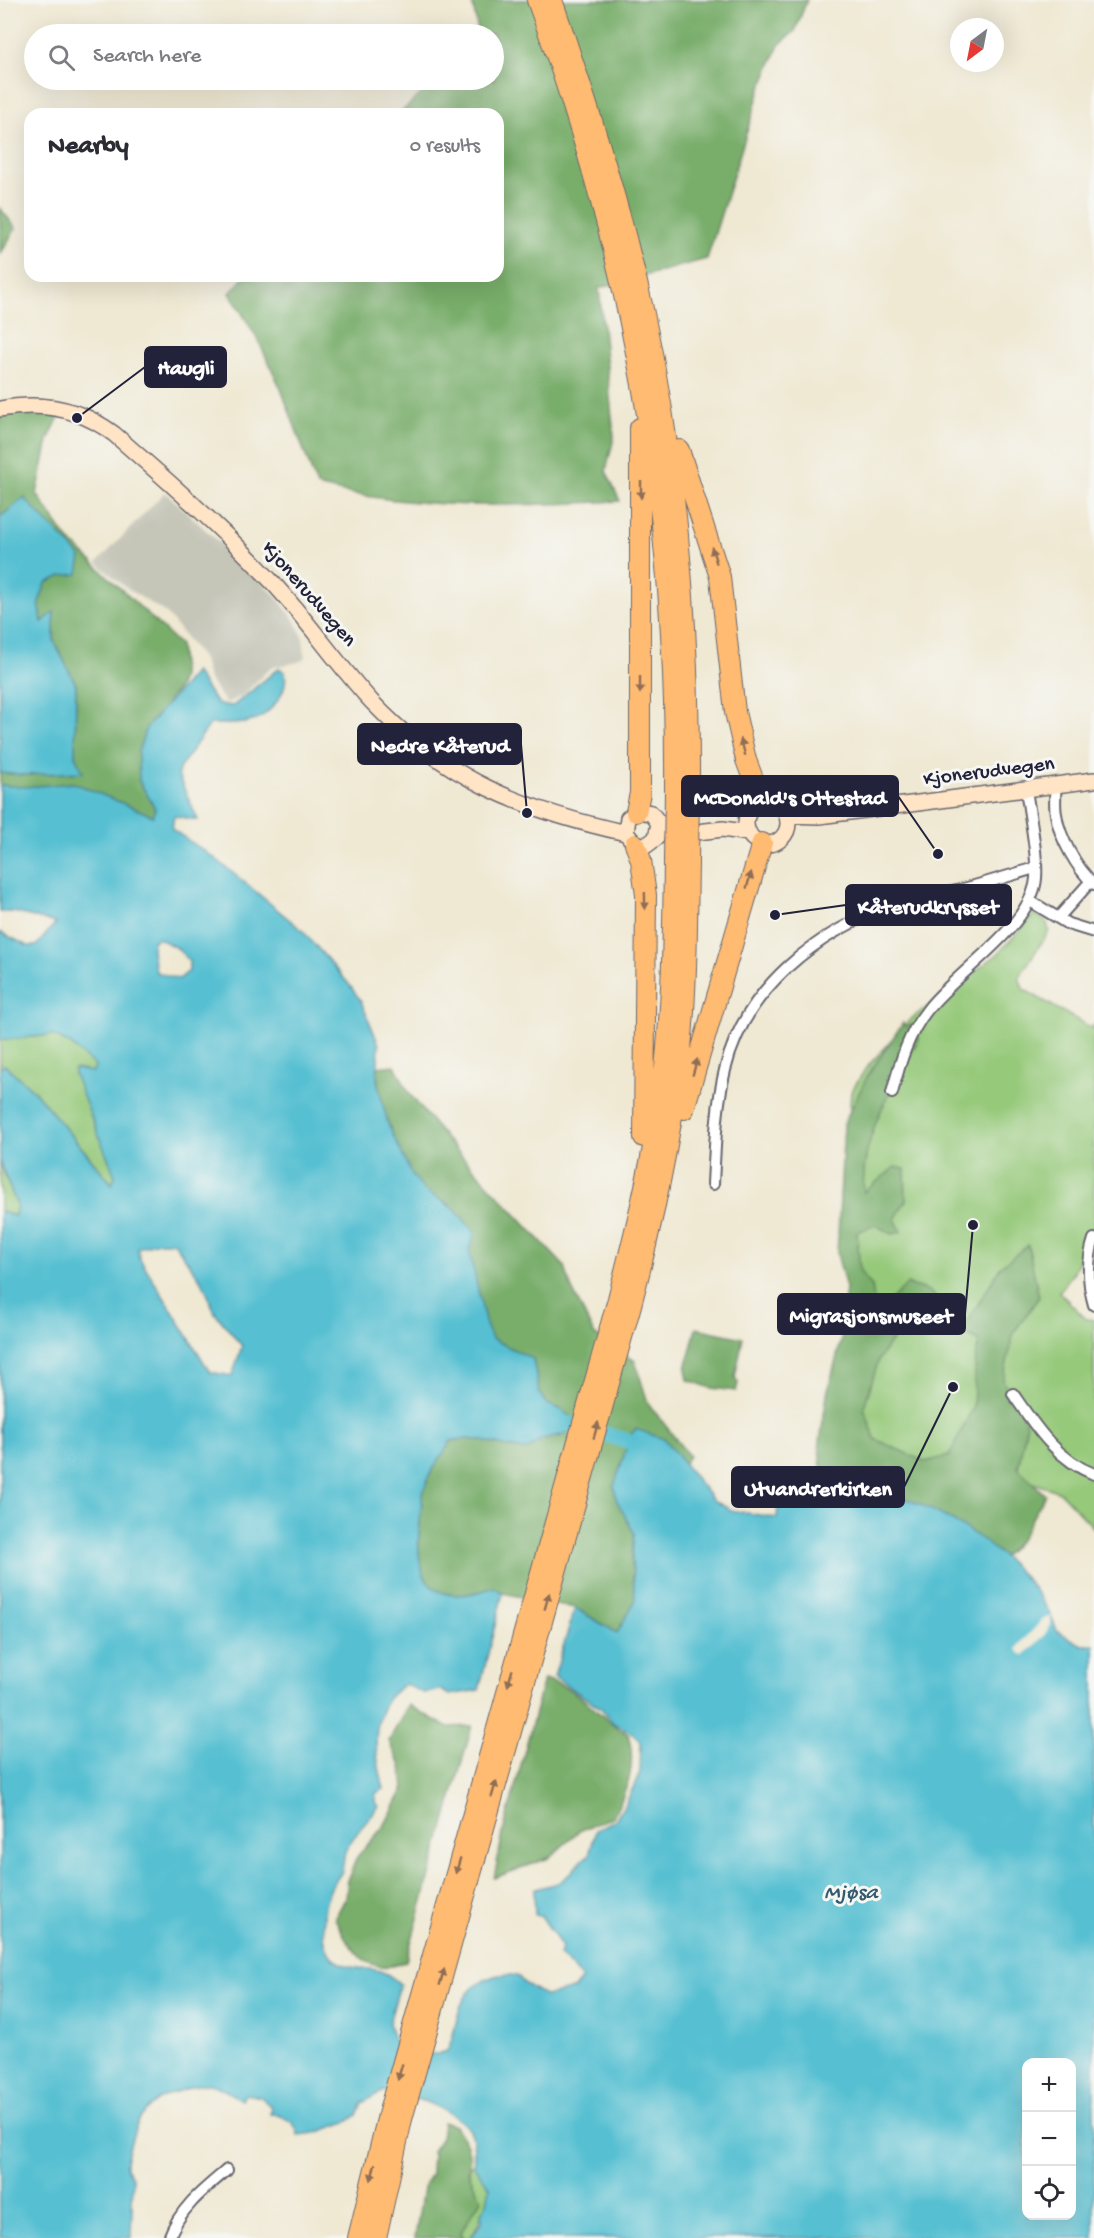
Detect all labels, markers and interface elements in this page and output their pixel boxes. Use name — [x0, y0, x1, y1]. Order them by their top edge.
north arrow — [950, 18, 1004, 72]
search box — [24, 24, 504, 90]
icon: search — [45, 41, 78, 74]
text: Search here — [93, 44, 201, 70]
text: Nearby — [48, 132, 129, 163]
text: 0 results — [410, 136, 480, 159]
callout: Haugli — [145, 347, 226, 387]
text: Haugli — [157, 357, 215, 383]
one-way arrow — [636, 481, 646, 500]
street label: Kjonerudvegen — [255, 537, 361, 653]
one-way arrow — [709, 546, 718, 564]
one-way arrow — [635, 676, 645, 695]
callout: Nedre Kåterud — [358, 724, 521, 764]
text: Nedre Kåterud — [371, 735, 511, 761]
one-way arrow — [738, 738, 747, 756]
street label: Kjonerudvegen — [922, 753, 1056, 793]
callout: McDonald's Ottestad — [682, 776, 898, 816]
text: McDonald's Ottestad — [694, 787, 888, 813]
one-way arrow — [745, 871, 754, 889]
callout: Kåterudkrysset — [846, 885, 1011, 925]
one-way arrow — [641, 891, 650, 910]
text: Kåterudkrysset — [857, 896, 1000, 922]
one-way arrow — [691, 1058, 700, 1076]
callout: Migrasjonsmuseet — [778, 1294, 965, 1334]
text: Migrasjonsmuseet — [790, 1305, 954, 1331]
one-way arrow — [591, 1420, 601, 1439]
callout: Utvandrerkirken — [732, 1467, 904, 1507]
text: Utvandrerkirken — [744, 1478, 892, 1504]
one-way arrow — [543, 1592, 553, 1610]
one-way arrow — [505, 1669, 515, 1687]
one-way arrow — [490, 1780, 500, 1798]
one-way arrow — [453, 1857, 462, 1875]
water label: Mjøsa — [824, 1881, 879, 1907]
one-way arrow — [437, 1967, 447, 1986]
map controls — [1022, 2058, 1076, 2220]
button: + — [1022, 2058, 1076, 2112]
one-way arrow — [395, 2063, 404, 2081]
button: − — [1022, 2112, 1076, 2166]
one-way arrow — [368, 2162, 378, 2181]
button: locate — [1022, 2166, 1076, 2220]

